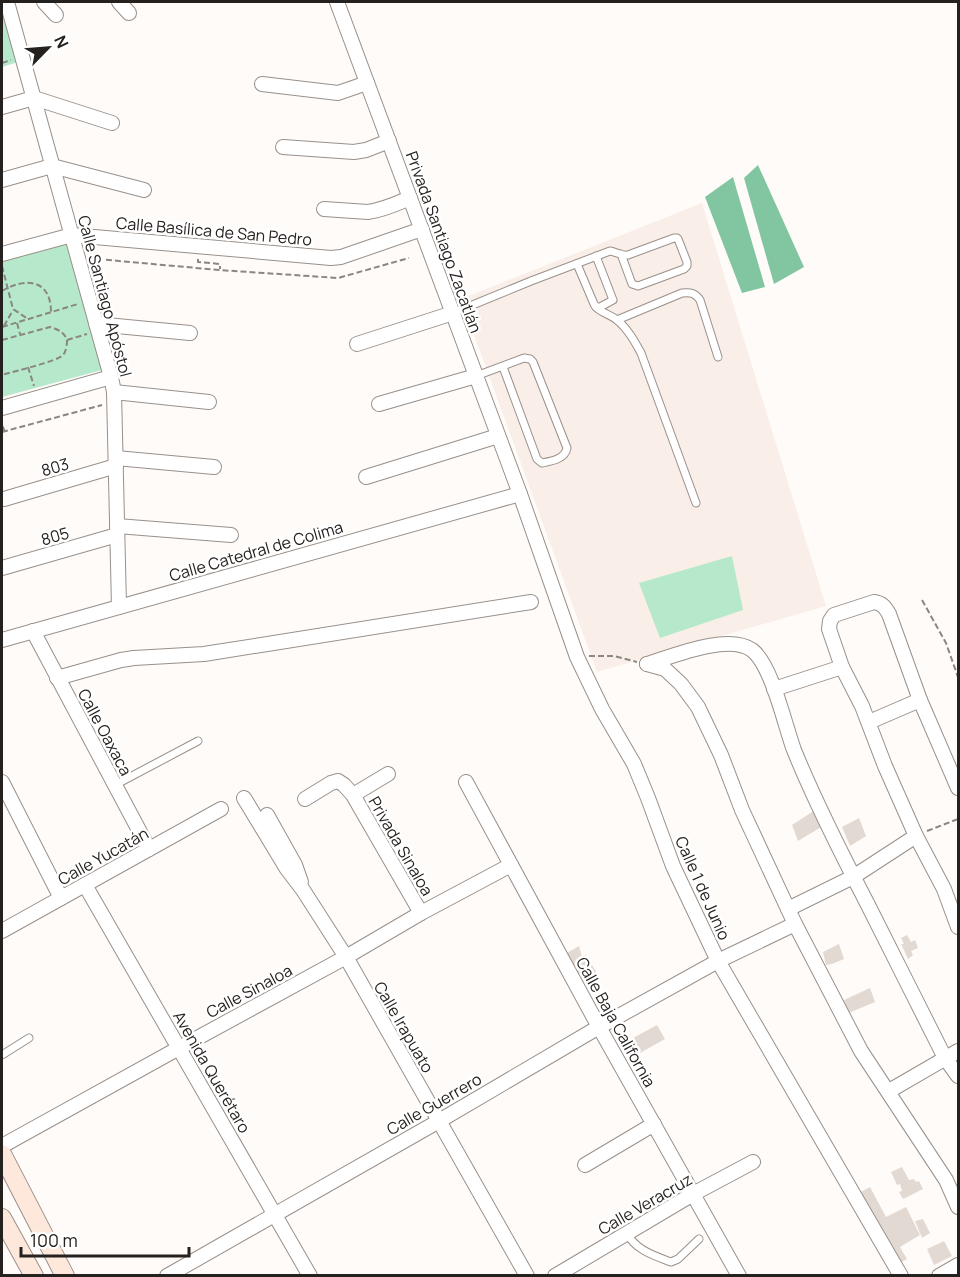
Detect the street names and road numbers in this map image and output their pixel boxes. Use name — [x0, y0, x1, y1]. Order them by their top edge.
street label: Privada Santiago Zacatlán — [401, 148, 487, 336]
street label: Calle Basílica de San Pedro — [115, 211, 313, 251]
street label: Calle Santiago Apóstol — [73, 213, 137, 379]
street label: 803 — [39, 453, 71, 481]
street label: Calle Catedral de Colima — [167, 516, 345, 586]
street label: 805 — [38, 522, 72, 550]
street label: Calle Oaxaca — [73, 685, 137, 779]
street label: Privada Sinaloa — [364, 792, 438, 900]
street label: Calle Yucatán — [54, 822, 152, 890]
street label: Calle 1 de Junio — [670, 833, 736, 943]
street label: Calle Baja California — [571, 953, 661, 1091]
street label: Calle Sinaloa — [202, 959, 296, 1023]
street label: Calle Irapuato — [369, 977, 439, 1077]
street label: Avenida Querétaro — [168, 1007, 256, 1137]
street label: Calle Guerrero — [382, 1068, 486, 1140]
street label: Calle Veracruz — [594, 1168, 696, 1240]

